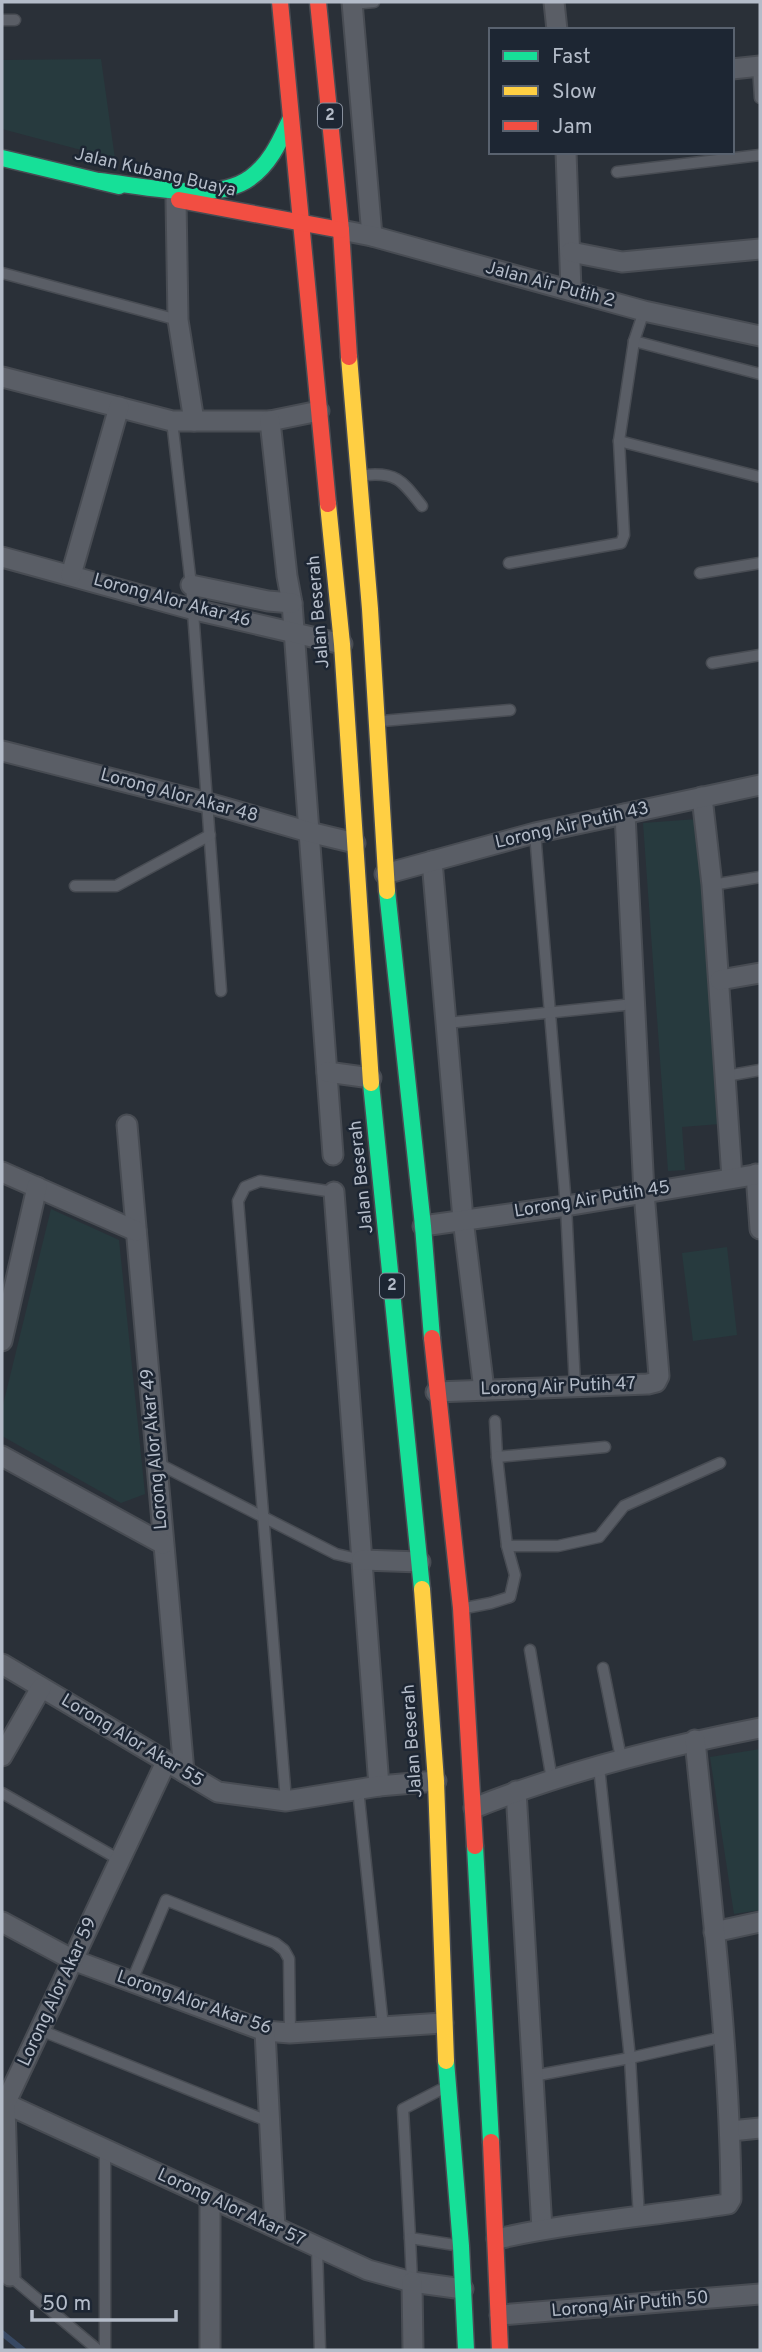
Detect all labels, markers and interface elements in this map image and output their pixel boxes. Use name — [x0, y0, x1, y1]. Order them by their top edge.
legend — [489, 28, 734, 154]
text: Fast — [552, 44, 591, 71]
text: Slow — [552, 79, 597, 106]
road number: 2 — [318, 104, 342, 128]
text: Jam — [552, 114, 593, 141]
street label: Jalan Kubang Buaya — [72, 143, 238, 203]
street label: Jalan Air Putih 2 — [483, 257, 617, 313]
street label: Jalan Beserah — [303, 554, 335, 670]
street label: Lorong Alor Akar 46 — [91, 569, 253, 633]
street label: Lorong Alor Akar 48 — [98, 764, 260, 828]
street label: Lorong Air Putih 43 — [493, 797, 651, 855]
street label: Jalan Beserah — [345, 1119, 379, 1235]
street label: Lorong Air Putih 45 — [512, 1176, 672, 1224]
road number: 2 — [380, 1274, 404, 1298]
street label: Lorong Alor Akar 49 — [136, 1367, 174, 1531]
street label: Lorong Air Putih 47 — [480, 1373, 636, 1401]
street label: Jalan Beserah — [398, 1683, 428, 1799]
street label: Lorong Alor Akar 55 — [56, 1689, 208, 1793]
street label: Lorong Alor Akar 59 — [13, 1914, 103, 2070]
street label: Lorong Alor Akar 56 — [114, 1966, 274, 2040]
street label: Lorong Alor Akar 57 — [153, 2164, 309, 2252]
scale bar — [32, 2278, 175, 2322]
street label: Lorong Air Putih 50 — [550, 2287, 710, 2323]
text: 50 m — [42, 2291, 91, 2318]

